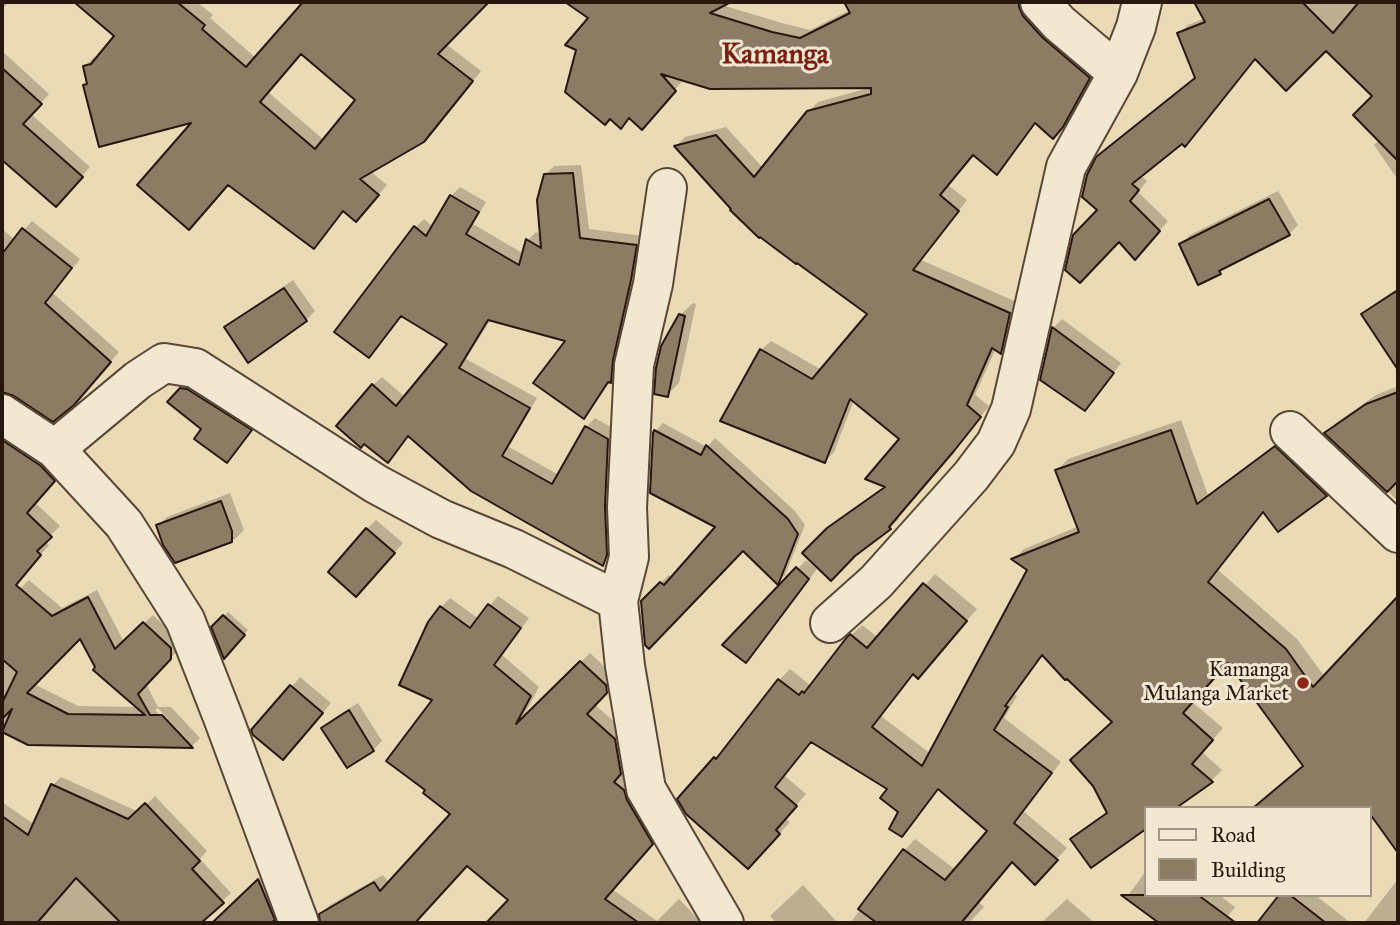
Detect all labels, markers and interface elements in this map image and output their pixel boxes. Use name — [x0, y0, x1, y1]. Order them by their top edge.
district label: Kamanga — [721, 39, 829, 73]
place label: Kamanga Mulanga Market — [1143, 658, 1289, 708]
marker: Kamanga Mulanga Market — [1295, 675, 1311, 691]
legend — [1144, 806, 1372, 897]
text: Road — [1211, 822, 1256, 848]
text: Building — [1211, 857, 1285, 883]

